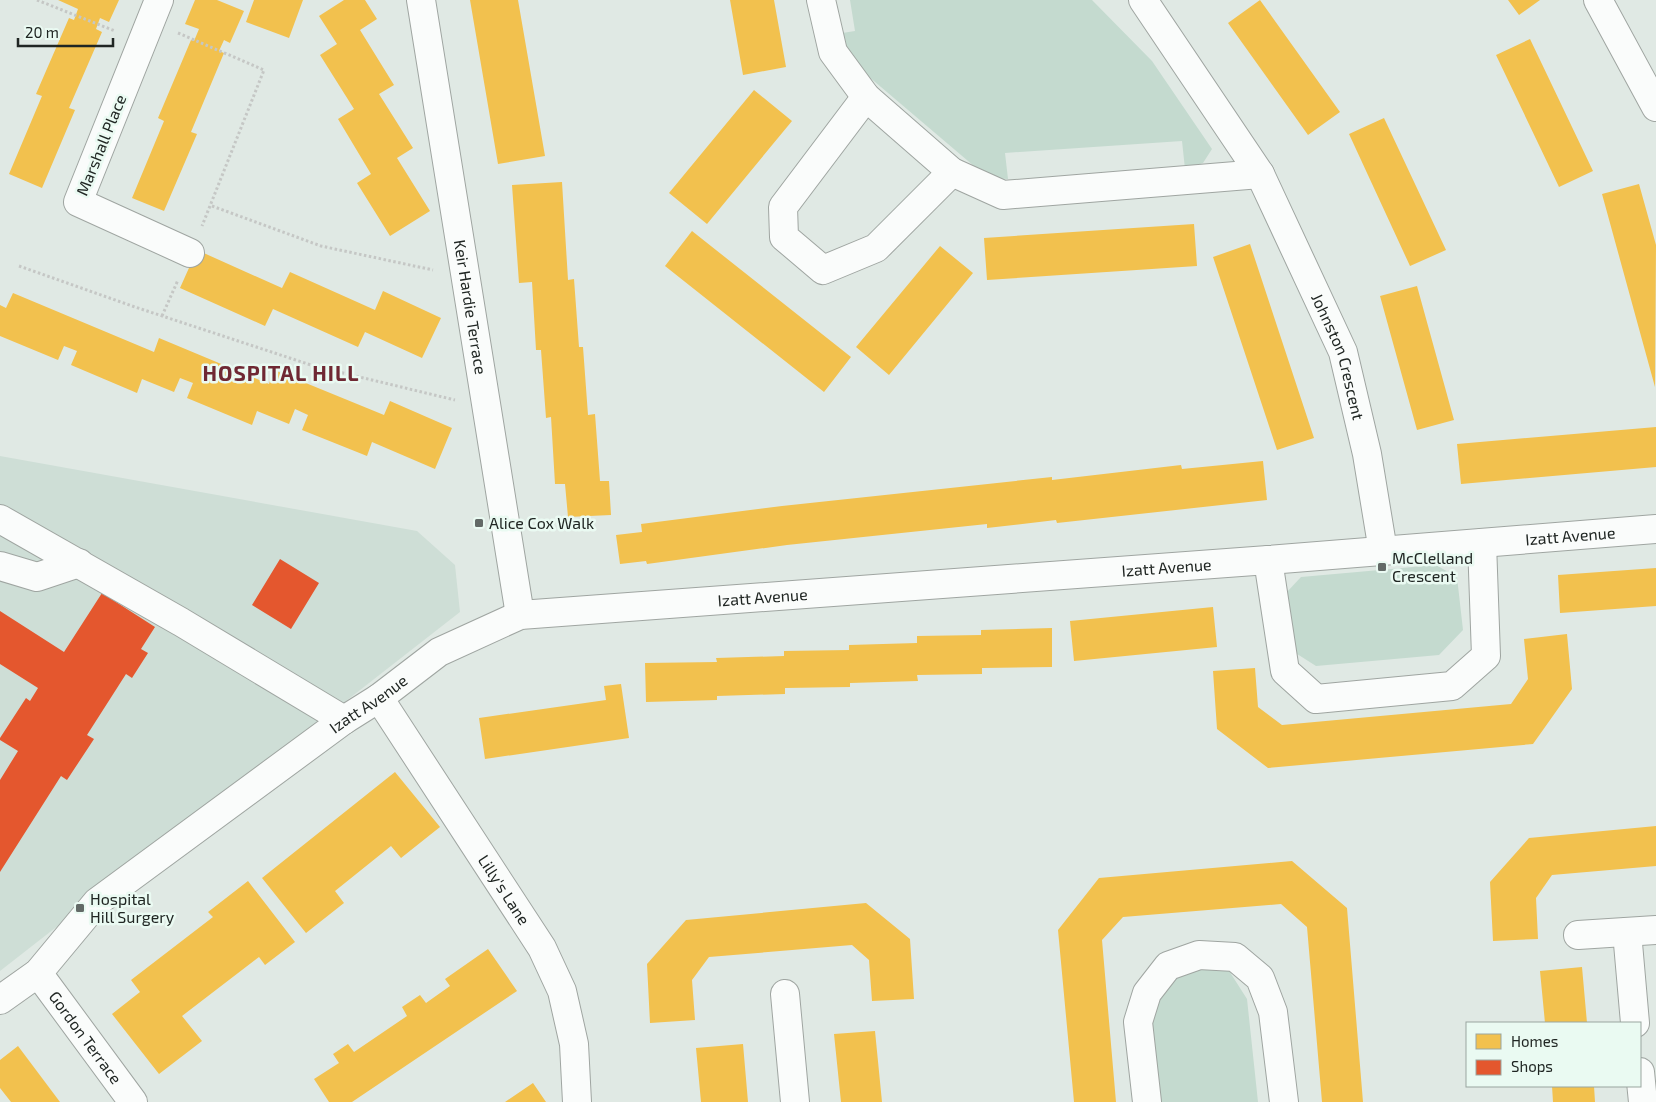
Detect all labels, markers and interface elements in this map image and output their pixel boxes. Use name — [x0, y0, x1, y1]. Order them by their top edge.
scale bar — [18, 15, 112, 47]
text: 20 m — [25, 23, 59, 41]
street label: Marshall Place — [72, 91, 129, 198]
street label: Keir Hardie Terrace — [451, 238, 491, 376]
street label: Johnston Crescent — [1308, 290, 1369, 422]
district label: HOSPITAL HILL — [203, 360, 360, 385]
place label: Alice Cox Walk — [489, 513, 594, 532]
marker: Alice Cox Walk — [473, 517, 485, 529]
street label: Izatt Avenue — [1525, 522, 1616, 548]
place label: McClelland Crescent — [1392, 548, 1473, 585]
street label: Izatt Avenue — [1121, 554, 1212, 580]
marker: McClelland Crescent — [1376, 561, 1388, 573]
street label: Izatt Avenue — [717, 584, 808, 609]
street label: Izatt Avenue — [325, 670, 411, 737]
street label: Lilly's Lane — [475, 851, 534, 928]
place label: Hospital Hill Surgery — [90, 889, 175, 926]
marker: Hospital Hill Surgery — [74, 902, 86, 914]
street label: Gordon Terrace — [46, 987, 126, 1087]
legend — [1466, 1022, 1641, 1087]
text: Homes — [1511, 1032, 1558, 1050]
text: Shops — [1511, 1057, 1553, 1075]

